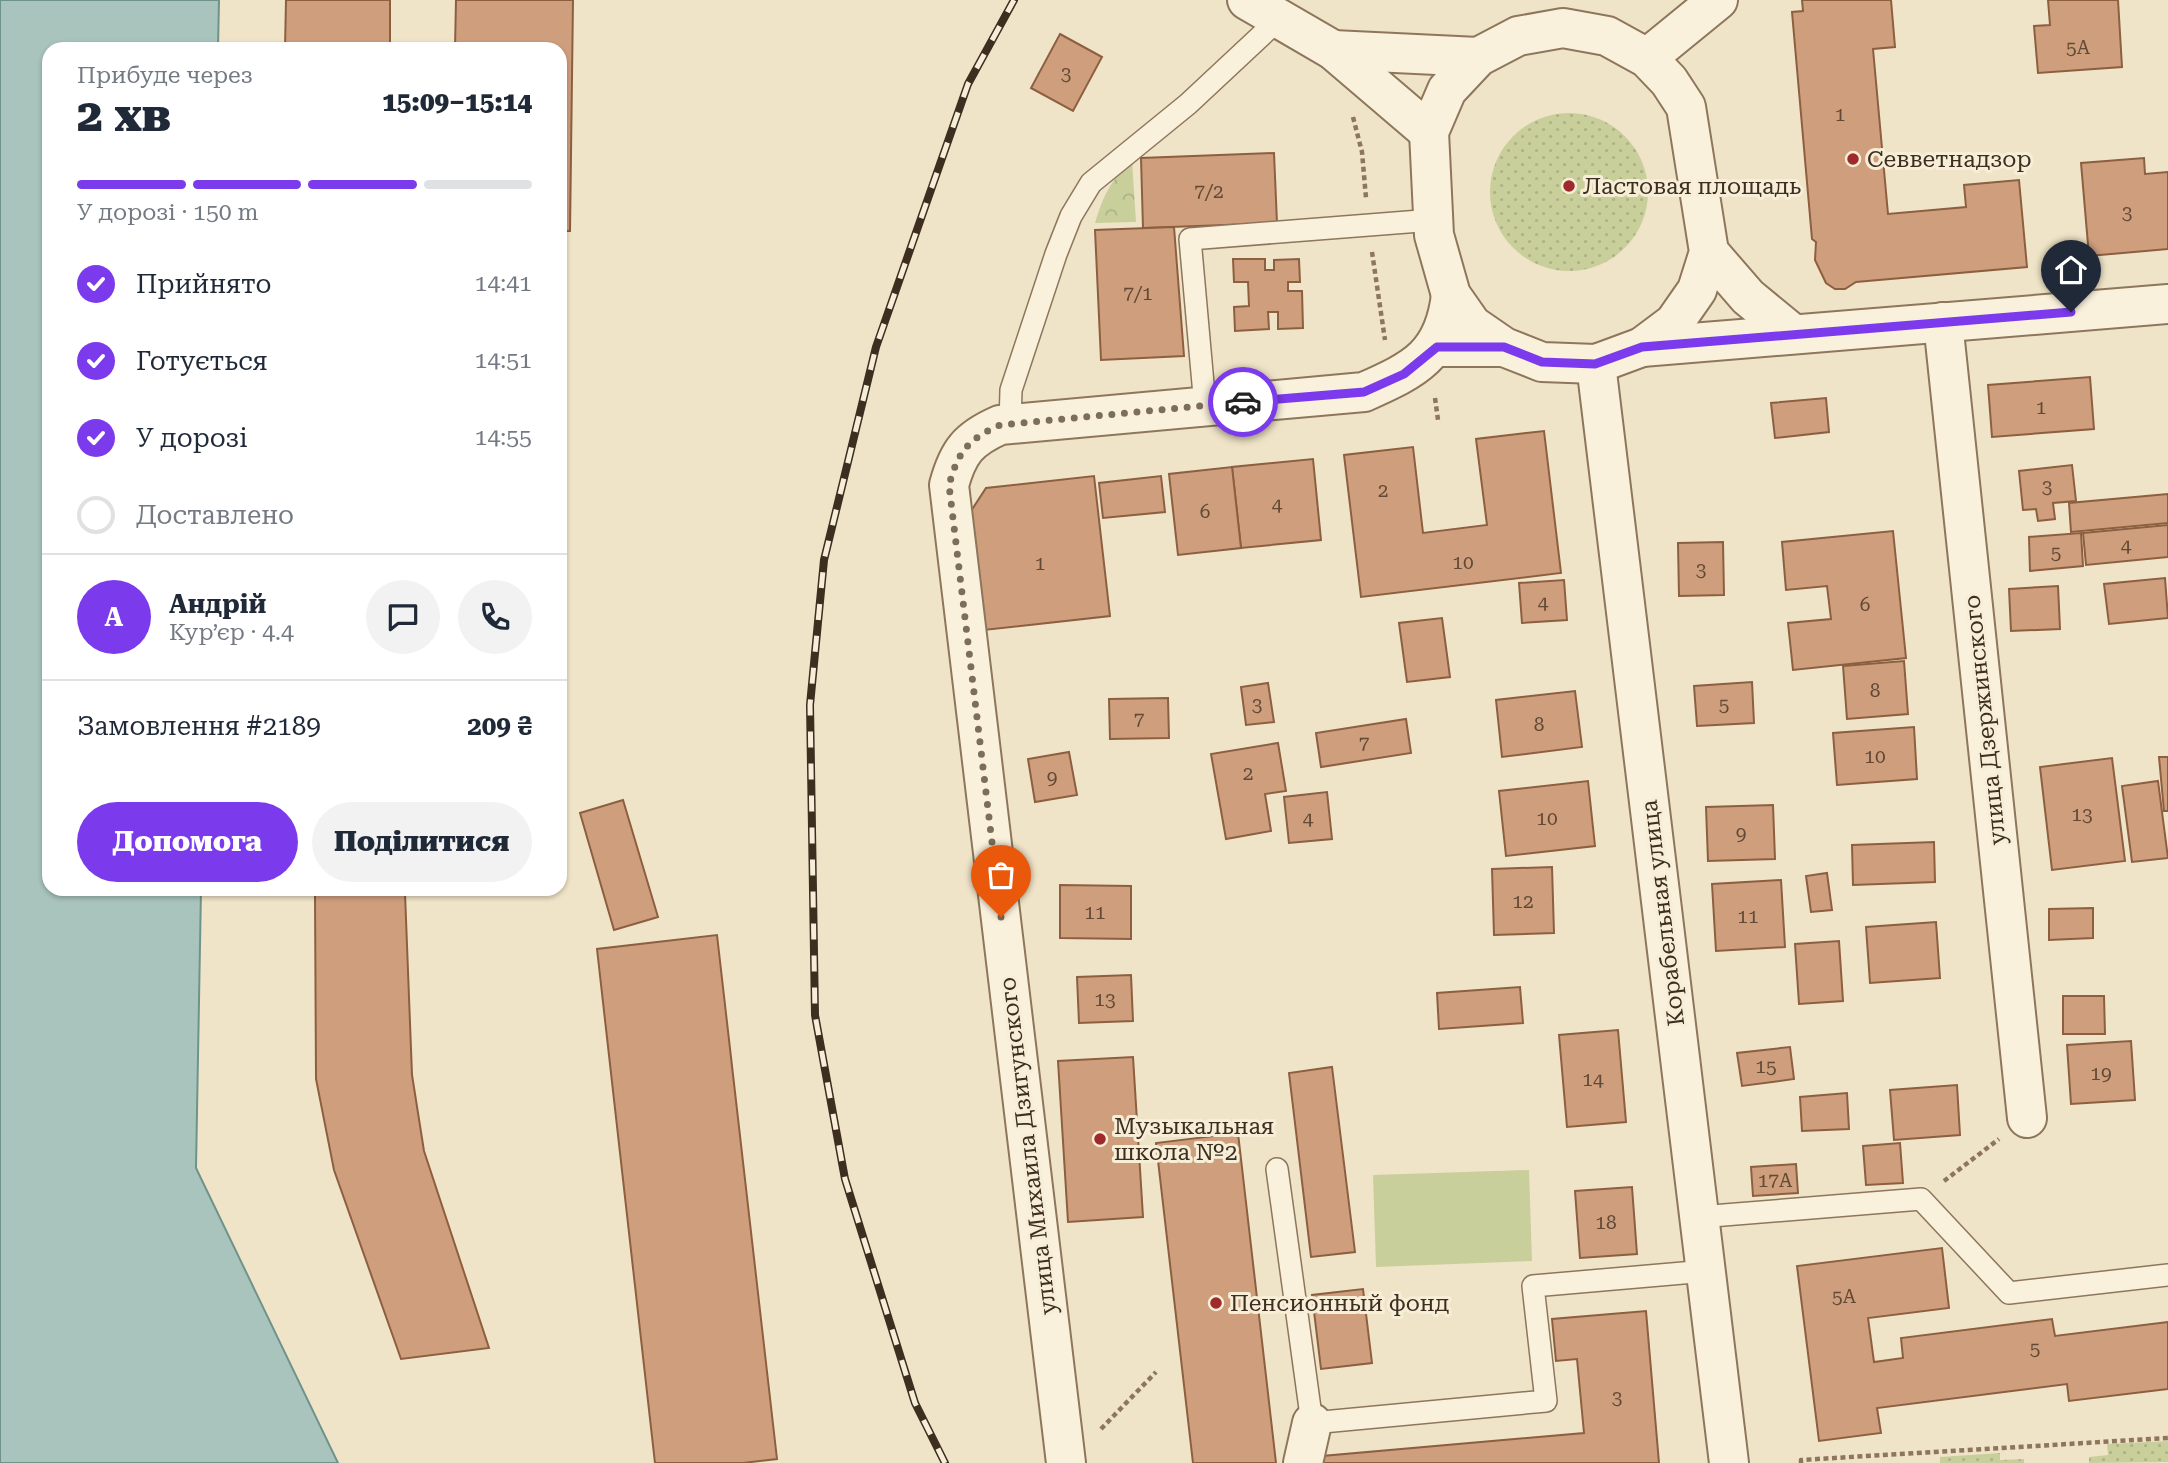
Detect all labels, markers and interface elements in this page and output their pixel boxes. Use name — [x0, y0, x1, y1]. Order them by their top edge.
house number: 5А — [2066, 36, 2091, 59]
text: Прибуде через — [77, 62, 253, 89]
house number: 3 — [1061, 62, 1071, 85]
text: 15:09–15:14 — [382, 87, 532, 117]
text: 2 хв — [77, 88, 171, 142]
house number: 1 — [1835, 103, 1845, 126]
place label: Севветнадзор — [1867, 146, 2031, 173]
marker: Севветнадзор — [1845, 151, 1861, 167]
place label: Ластовая площадь — [1583, 173, 1801, 200]
marker: Ластовая площадь — [1561, 178, 1577, 194]
house number: 7/2 — [1194, 180, 1224, 203]
text: У дорозі · 150 m — [77, 199, 259, 226]
house number: 3 — [2122, 201, 2132, 224]
pin — [2041, 240, 2101, 312]
icon: home — [2052, 251, 2090, 289]
icon: check — [77, 265, 115, 303]
text: Прийнято — [136, 269, 271, 299]
text: 14:41 — [475, 270, 532, 297]
house number: 7/1 — [1123, 282, 1153, 305]
icon: check — [77, 342, 115, 380]
text: Готується — [136, 346, 268, 376]
text: 14:51 — [475, 347, 532, 374]
courier — [1208, 367, 1278, 437]
icon: car — [1224, 383, 1262, 421]
house number: 1 — [2036, 396, 2046, 419]
icon: check — [77, 419, 115, 457]
text: У дорозі — [136, 423, 248, 453]
text: 14:55 — [475, 424, 532, 451]
house number: 3 — [2042, 475, 2052, 498]
house number: 2 — [1378, 479, 1388, 502]
house number: 4 — [1272, 493, 1283, 516]
text: Доставлено — [136, 500, 294, 530]
house number: 6 — [1200, 500, 1210, 523]
house number: 4 — [2121, 534, 2132, 557]
house number: 5 — [2051, 541, 2061, 564]
house number: 10 — [1452, 551, 1474, 574]
house number: 1 — [1035, 552, 1045, 575]
house number: 3 — [1696, 558, 1706, 581]
button: chat — [366, 580, 440, 654]
button: phone — [458, 580, 532, 654]
text: Андрій — [169, 589, 266, 619]
house number: 4 — [1538, 591, 1549, 614]
house number: 6 — [1860, 593, 1870, 616]
street label: улица Дзержинского — [1958, 594, 2012, 846]
text: А — [105, 602, 123, 632]
text: Кур’єр · 4.4 — [169, 619, 294, 646]
house number: 8 — [1870, 679, 1880, 702]
house number: 3 — [1252, 693, 1262, 716]
house number: 5 — [1719, 693, 1729, 716]
house number: 7 — [1134, 708, 1145, 731]
text: Замовлення #2189 — [77, 711, 321, 741]
text: 209 ₴ — [467, 711, 532, 741]
house number: 8 — [1534, 713, 1544, 736]
house number: 7 — [1359, 732, 1370, 755]
house number: 10 — [1864, 745, 1886, 768]
house number: 2 — [1243, 762, 1253, 785]
house number: 9 — [1047, 766, 1057, 789]
street label: Корабельная улица — [1636, 798, 1690, 1028]
button: Допомога — [77, 802, 298, 882]
button: Поділитися — [312, 802, 532, 882]
house number: 13 — [2071, 803, 2093, 826]
house number: 4 — [1303, 807, 1314, 830]
house number: 10 — [1536, 807, 1558, 830]
house number: 9 — [1736, 822, 1746, 845]
pin — [971, 845, 1031, 917]
icon: bag — [982, 856, 1020, 894]
house number: 12 — [1512, 890, 1534, 913]
house number: 11 — [1084, 901, 1106, 924]
house number: 11 — [1737, 905, 1759, 928]
street label: улица Михаила Дзигунского — [994, 976, 1062, 1316]
house number: 13 — [1094, 988, 1116, 1011]
house number: 15 — [1755, 1055, 1777, 1078]
house number: 19 — [2090, 1062, 2112, 1085]
house number: 14 — [1582, 1068, 1604, 1091]
place label: Музыкальная школа №2 — [1114, 1113, 1274, 1166]
marker: Музыкальная школа №2 — [1092, 1131, 1108, 1147]
house number: 17А — [1758, 1169, 1793, 1192]
house number: 18 — [1595, 1211, 1617, 1234]
house number: 5А — [1832, 1285, 1857, 1308]
place label: Пенсионный фонд — [1230, 1290, 1449, 1317]
marker: Пенсионный фонд — [1208, 1295, 1224, 1311]
house number: 5 — [2030, 1337, 2040, 1360]
house number: 3 — [1612, 1386, 1622, 1409]

